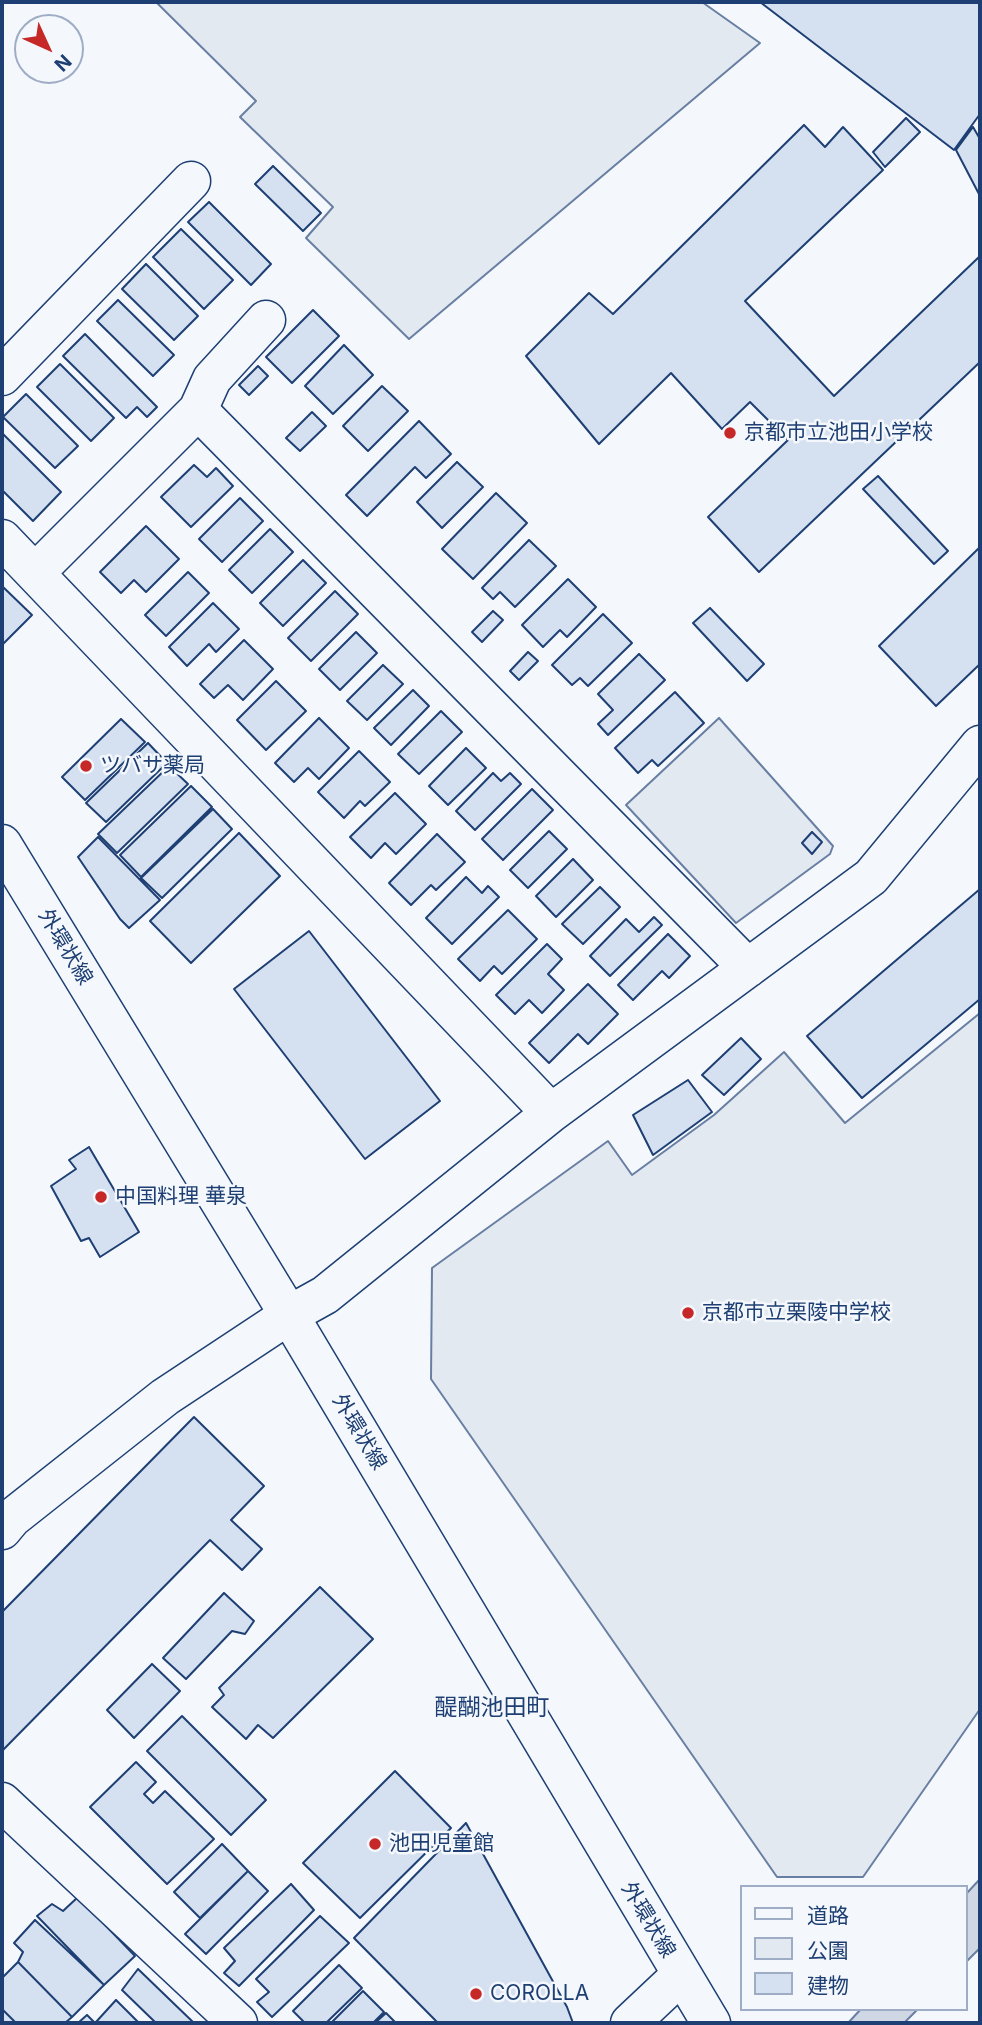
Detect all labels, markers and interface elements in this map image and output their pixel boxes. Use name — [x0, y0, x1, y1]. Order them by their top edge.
north arrow — [14, 14, 84, 84]
text: N — [50, 50, 76, 76]
place label: 京都市立池田小学校 — [744, 420, 933, 446]
marker: 京都市立池田小学校 — [722, 425, 738, 441]
place label: ツバサ薬局 — [100, 753, 205, 779]
marker: ツバサ薬局 — [78, 758, 94, 774]
street label: 外環状線 — [33, 905, 97, 989]
place label: 中国料理 華泉 — [115, 1184, 247, 1210]
marker: 中国料理 華泉 — [93, 1189, 109, 1205]
place label: 京都市立栗陵中学校 — [702, 1300, 891, 1326]
marker: 京都市立栗陵中学校 — [680, 1305, 696, 1321]
street label: 外環状線 — [327, 1390, 391, 1474]
district label: 醍醐池田町 — [435, 1694, 549, 1722]
place label: 池田児童館 — [389, 1831, 494, 1857]
marker: 池田児童館 — [367, 1836, 383, 1852]
street label: 外環状線 — [616, 1878, 680, 1962]
legend — [740, 1885, 968, 2011]
text: 道路 — [807, 1903, 849, 1928]
text: 公園 — [807, 1938, 849, 1963]
text: 建物 — [807, 1973, 849, 1998]
place label: COROLLA — [490, 1981, 589, 2007]
marker: COROLLA — [468, 1986, 484, 2002]

